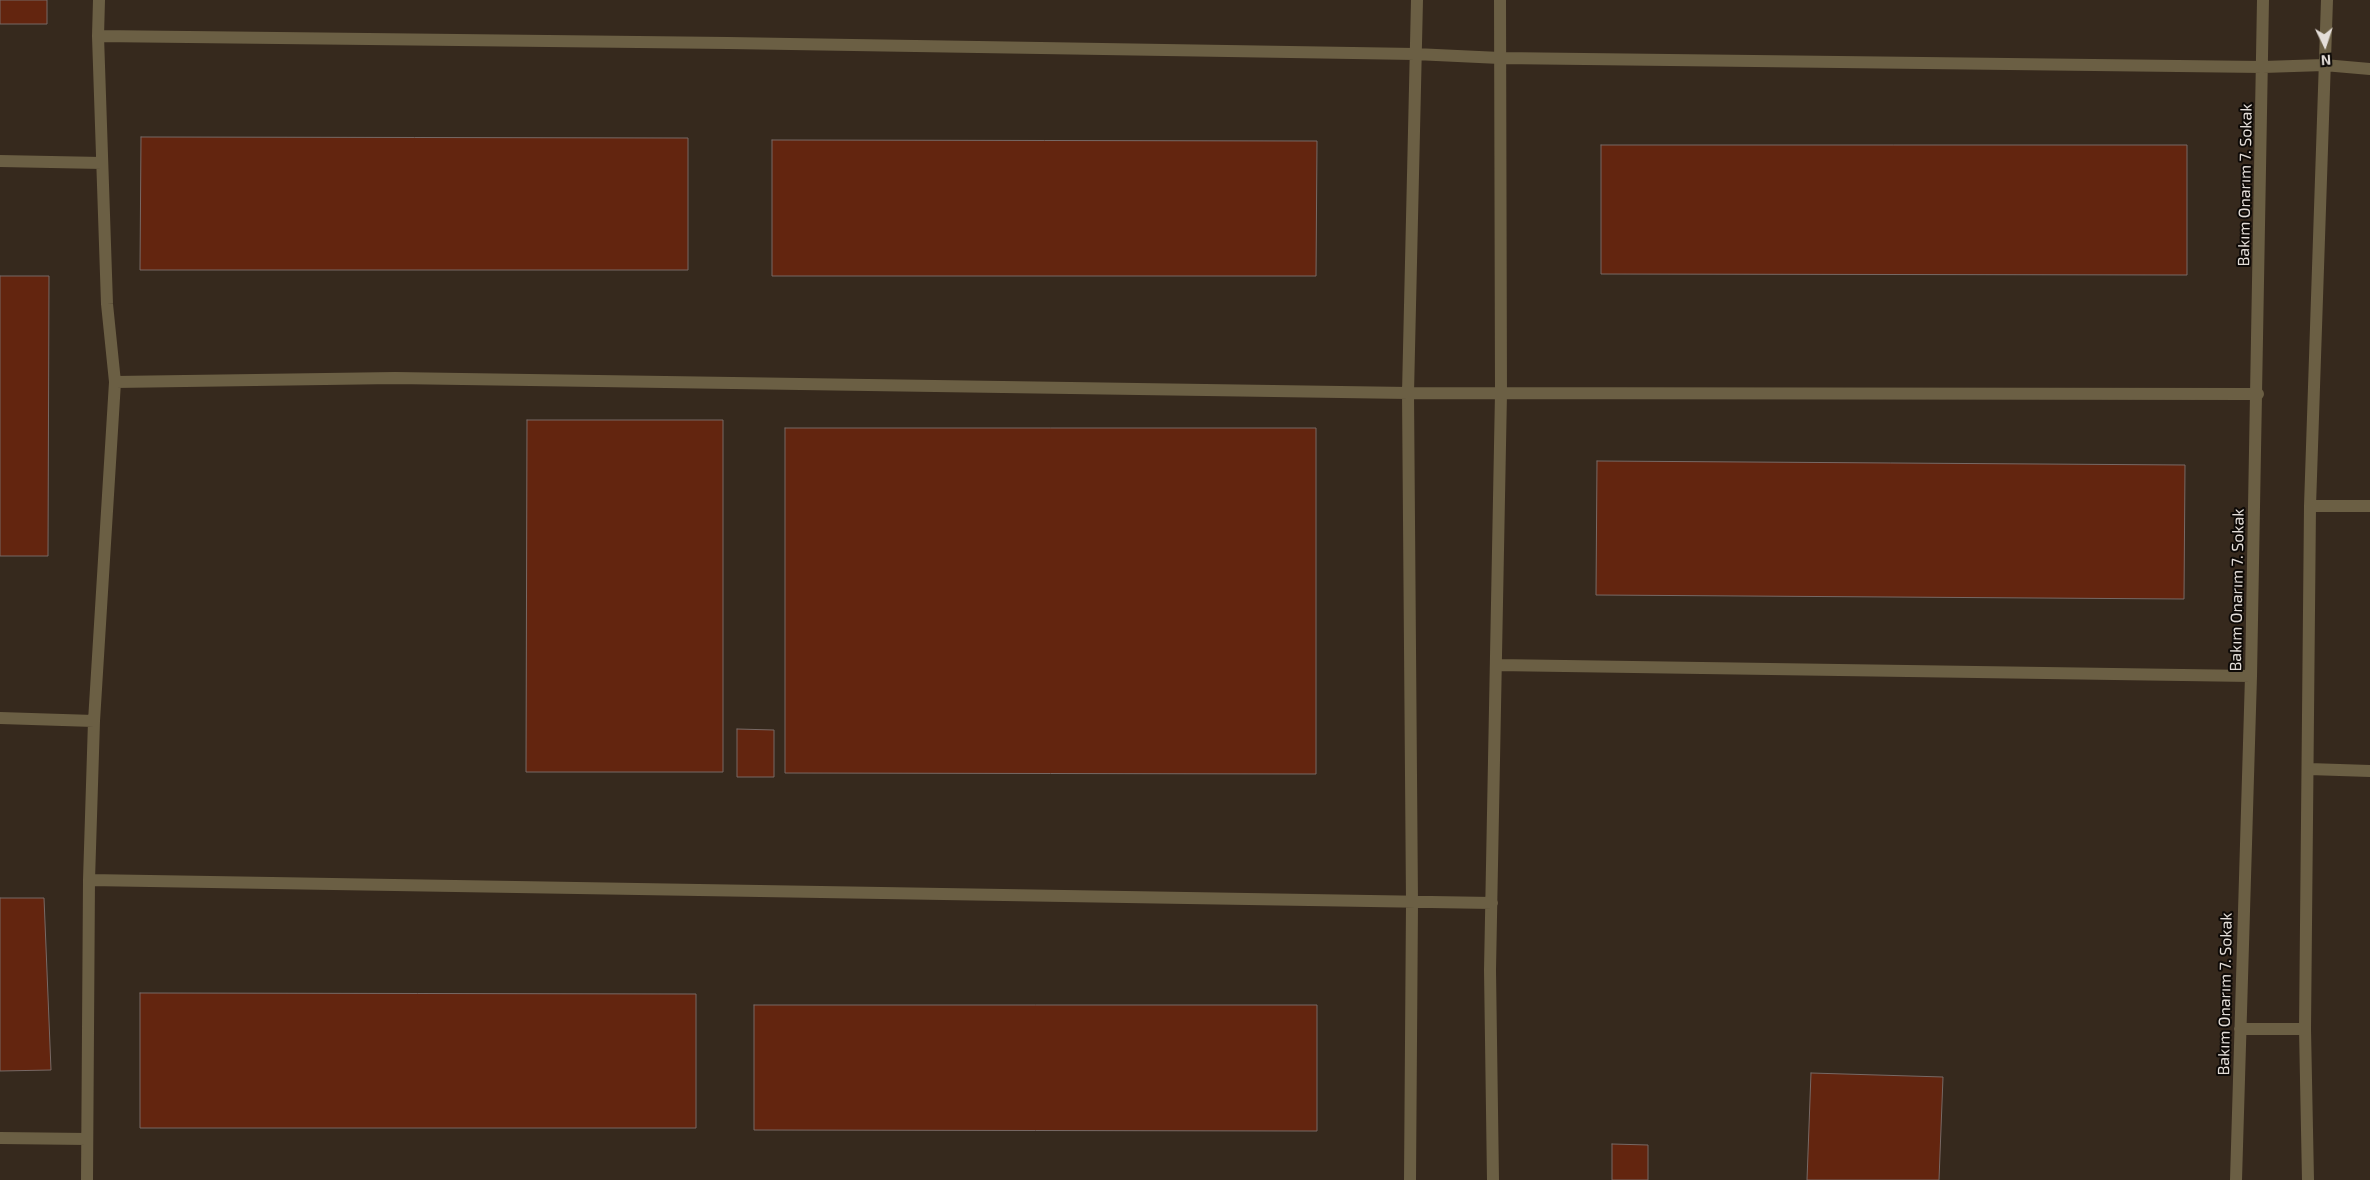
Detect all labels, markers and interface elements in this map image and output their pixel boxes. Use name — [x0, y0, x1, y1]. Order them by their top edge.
north arrow — [2300, 20, 2350, 70]
text: N — [2320, 52, 2332, 69]
street label: Bakım Onarım 7. Sokak — [2234, 103, 2256, 267]
street label: Bakım Onarım 7. Sokak — [2226, 508, 2248, 672]
street label: Bakım Onarım 7. Sokak — [2214, 912, 2236, 1076]

